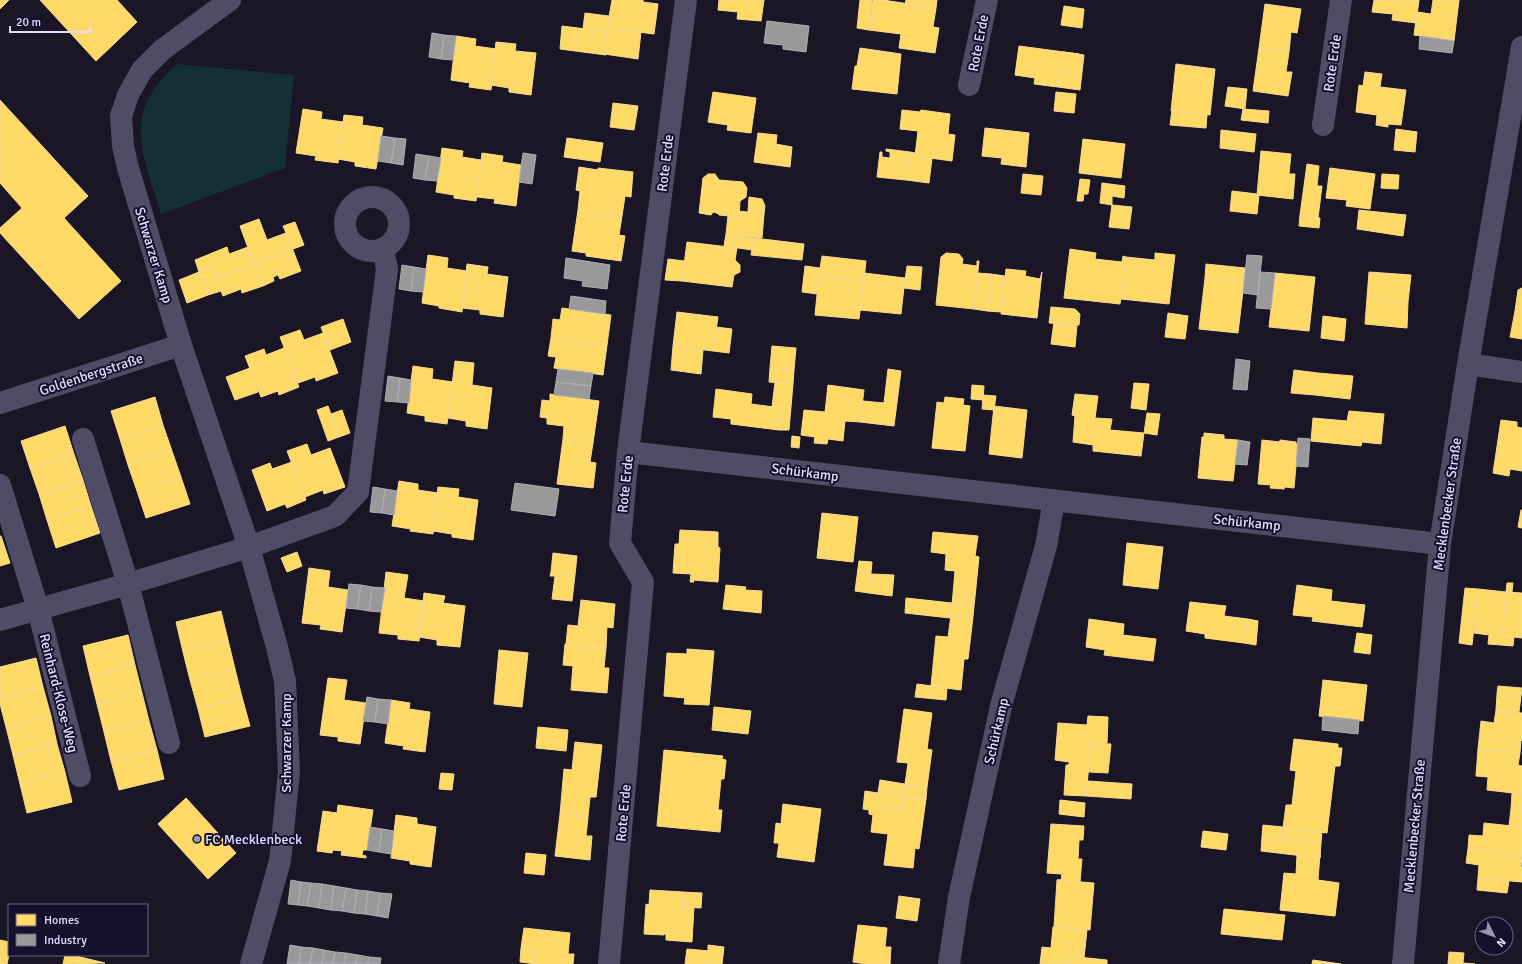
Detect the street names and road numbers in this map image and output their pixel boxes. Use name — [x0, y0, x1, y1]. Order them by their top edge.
street label: Rote Erde — [965, 13, 992, 73]
street label: Rote Erde — [1320, 33, 1345, 93]
street label: Rote Erde — [654, 133, 677, 193]
street label: Schwarzer Kamp — [131, 205, 176, 305]
street label: Goldenbergstraße — [37, 350, 145, 399]
street label: Mecklenbecker Straße — [1430, 437, 1465, 572]
street label: Rote Erde — [614, 455, 637, 514]
street label: Schürkamp — [770, 460, 839, 485]
street label: Schürkamp — [1212, 511, 1281, 534]
street label: Reinhard-Klose-Weg — [35, 632, 82, 754]
street label: Schwarzer Kamp — [278, 693, 295, 793]
street label: Schürkamp — [981, 696, 1012, 766]
street label: Mecklenbecker Straße — [1400, 759, 1429, 893]
street label: Rote Erde — [613, 784, 634, 842]

